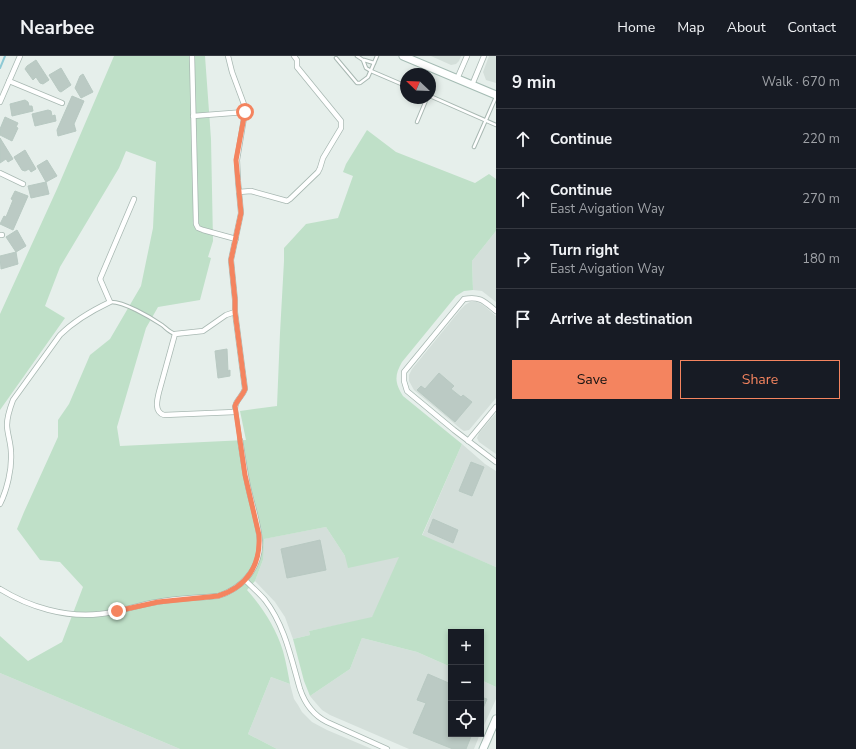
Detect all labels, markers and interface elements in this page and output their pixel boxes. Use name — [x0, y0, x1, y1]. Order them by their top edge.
text: Nearbee — [20, 15, 94, 41]
text: Home — [617, 18, 655, 37]
text: Map — [677, 18, 705, 37]
text: About — [727, 18, 766, 37]
text: Contact — [788, 18, 836, 37]
north arrow — [400, 68, 436, 104]
text: 9 min — [512, 71, 556, 94]
text: Walk · 670 m — [762, 73, 840, 91]
route start — [236, 103, 254, 121]
icon: ahead — [512, 128, 534, 150]
text: Continue — [550, 129, 612, 149]
text: 220 m — [802, 130, 840, 148]
text: Continue — [550, 180, 612, 200]
icon: ahead — [512, 188, 534, 210]
text: 270 m — [802, 190, 840, 208]
text: East Avigation Way — [550, 200, 664, 218]
text: Turn right — [550, 240, 619, 260]
icon: right — [512, 248, 534, 270]
text: 180 m — [802, 250, 840, 268]
text: East Avigation Way — [550, 260, 664, 278]
icon: arrive — [512, 308, 534, 330]
text: Arrive at destination — [550, 309, 693, 329]
button: Save — [512, 360, 672, 399]
button: Share — [680, 360, 840, 399]
route end — [108, 602, 126, 620]
map controls — [448, 629, 484, 737]
button: + — [448, 629, 484, 665]
button: − — [448, 665, 484, 701]
button: locate — [448, 701, 484, 737]

